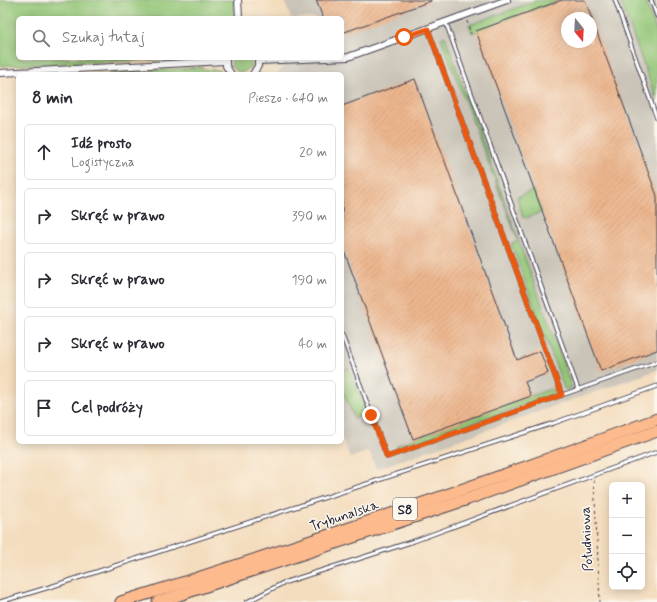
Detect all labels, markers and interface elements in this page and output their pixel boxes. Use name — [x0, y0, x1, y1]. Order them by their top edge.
north arrow — [561, 12, 597, 48]
search box — [16, 16, 344, 60]
icon: search — [30, 27, 52, 49]
text: Szukaj tutaj — [62, 28, 145, 48]
route start — [395, 28, 413, 46]
text: 8 min — [32, 87, 73, 109]
text: Pieszo · 640 m — [248, 90, 328, 107]
text: Idź prosto — [71, 134, 132, 154]
icon: ahead — [33, 141, 55, 163]
text: 20 m — [299, 144, 327, 161]
text: Logistyczna — [71, 154, 135, 171]
icon: right — [33, 205, 55, 227]
text: Skręć w prawo — [71, 206, 165, 226]
text: 390 m — [292, 208, 327, 225]
icon: right — [33, 269, 55, 291]
text: Skręć w prawo — [71, 270, 165, 290]
text: 190 m — [292, 272, 327, 289]
icon: right — [33, 333, 55, 355]
text: Skręć w prawo — [71, 334, 165, 354]
text: 40 m — [298, 336, 327, 353]
icon: arrive — [33, 397, 55, 419]
text: Cel podróży — [71, 398, 143, 418]
route end — [362, 406, 380, 424]
map controls — [609, 482, 645, 590]
button: + — [609, 482, 645, 518]
street label: Trybunalska — [308, 496, 382, 536]
road number: S8 — [393, 498, 417, 520]
street label: Południowa — [576, 506, 598, 572]
button: − — [609, 518, 645, 554]
button: locate — [609, 554, 645, 590]

